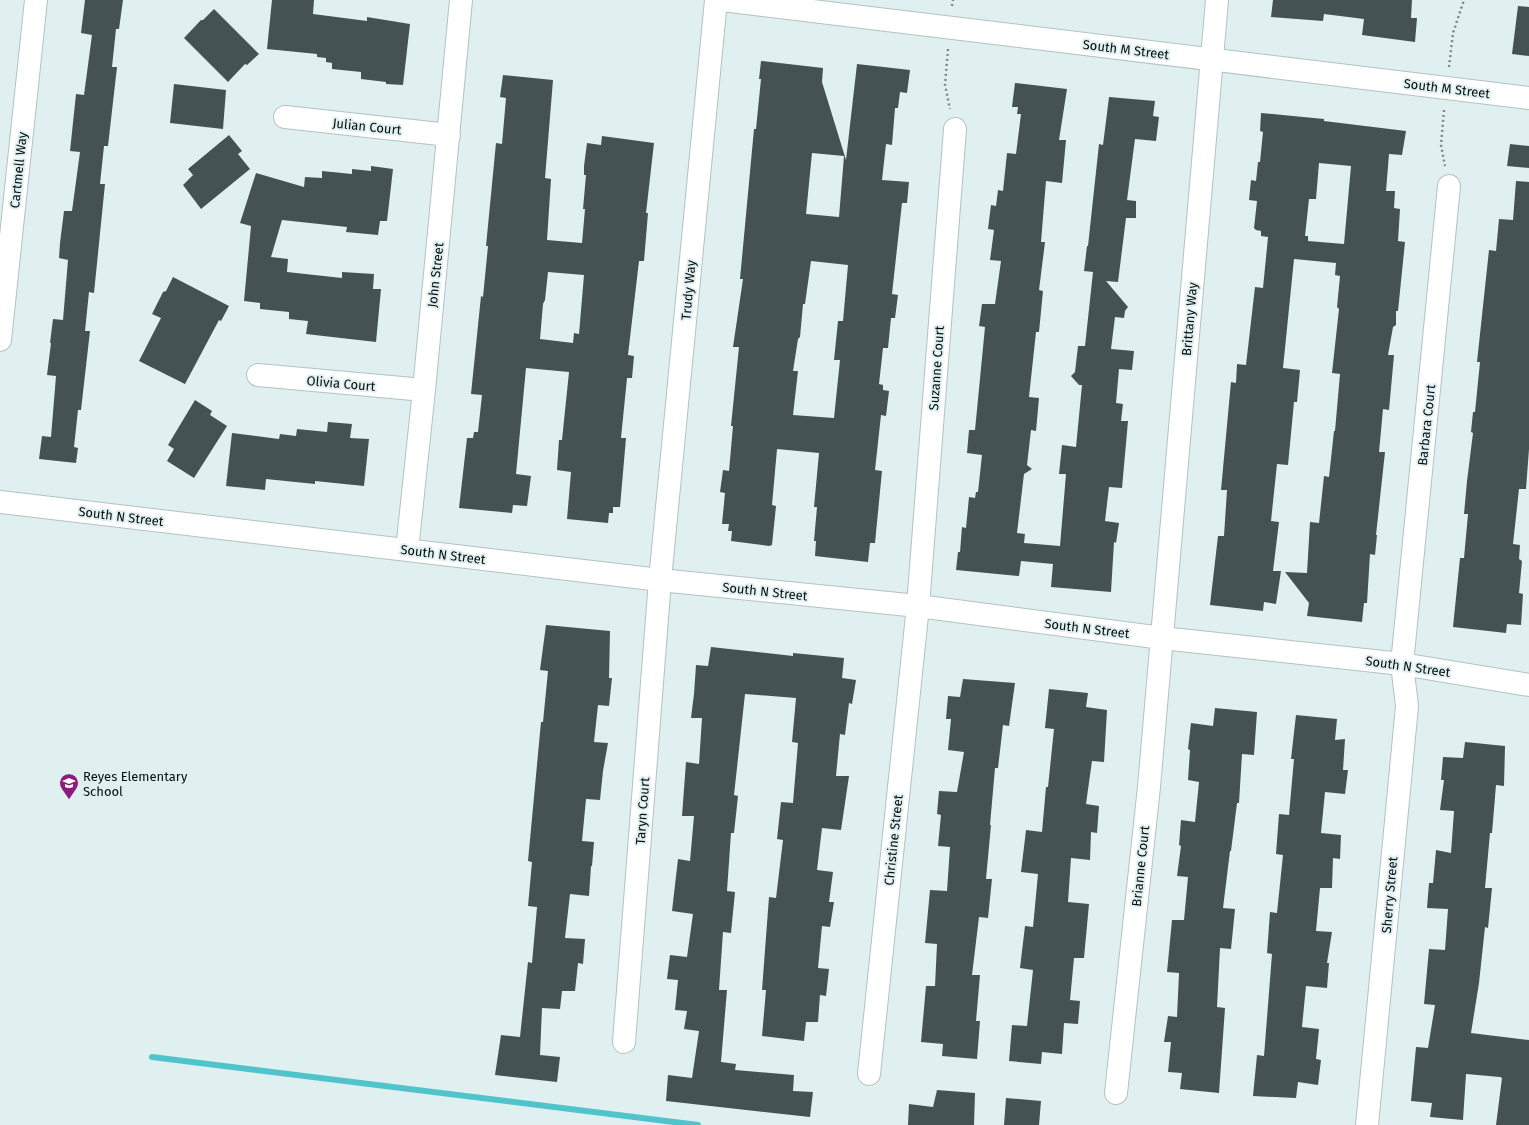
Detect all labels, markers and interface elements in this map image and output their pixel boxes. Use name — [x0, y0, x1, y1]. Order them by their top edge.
street label: South M Street — [1082, 37, 1170, 62]
street label: South M Street — [1403, 76, 1491, 101]
street label: Julian Court — [332, 115, 402, 138]
street label: Cartmell Way — [7, 130, 30, 209]
street label: John Street — [425, 241, 446, 308]
street label: Trudy Way — [678, 259, 699, 321]
street label: Brittany Way — [1179, 281, 1200, 357]
street label: Suzanne Court — [926, 325, 947, 411]
street label: Olivia Court — [306, 373, 376, 394]
street label: Barbara Court — [1415, 383, 1438, 466]
street label: South N Street — [78, 504, 165, 529]
street label: South N Street — [400, 542, 487, 567]
street label: South N Street — [722, 580, 809, 603]
street label: South N Street — [1044, 616, 1131, 641]
street label: South N Street — [1365, 653, 1452, 680]
place label: Reyes Elementary School — [83, 769, 188, 799]
school or university icon: Reyes Elementary School — [58, 772, 80, 800]
street label: Taryn Court — [633, 777, 652, 845]
street label: Christine Street — [881, 794, 906, 886]
street label: Brianne Court — [1129, 825, 1152, 907]
street label: Sherry Street — [1379, 856, 1400, 934]

